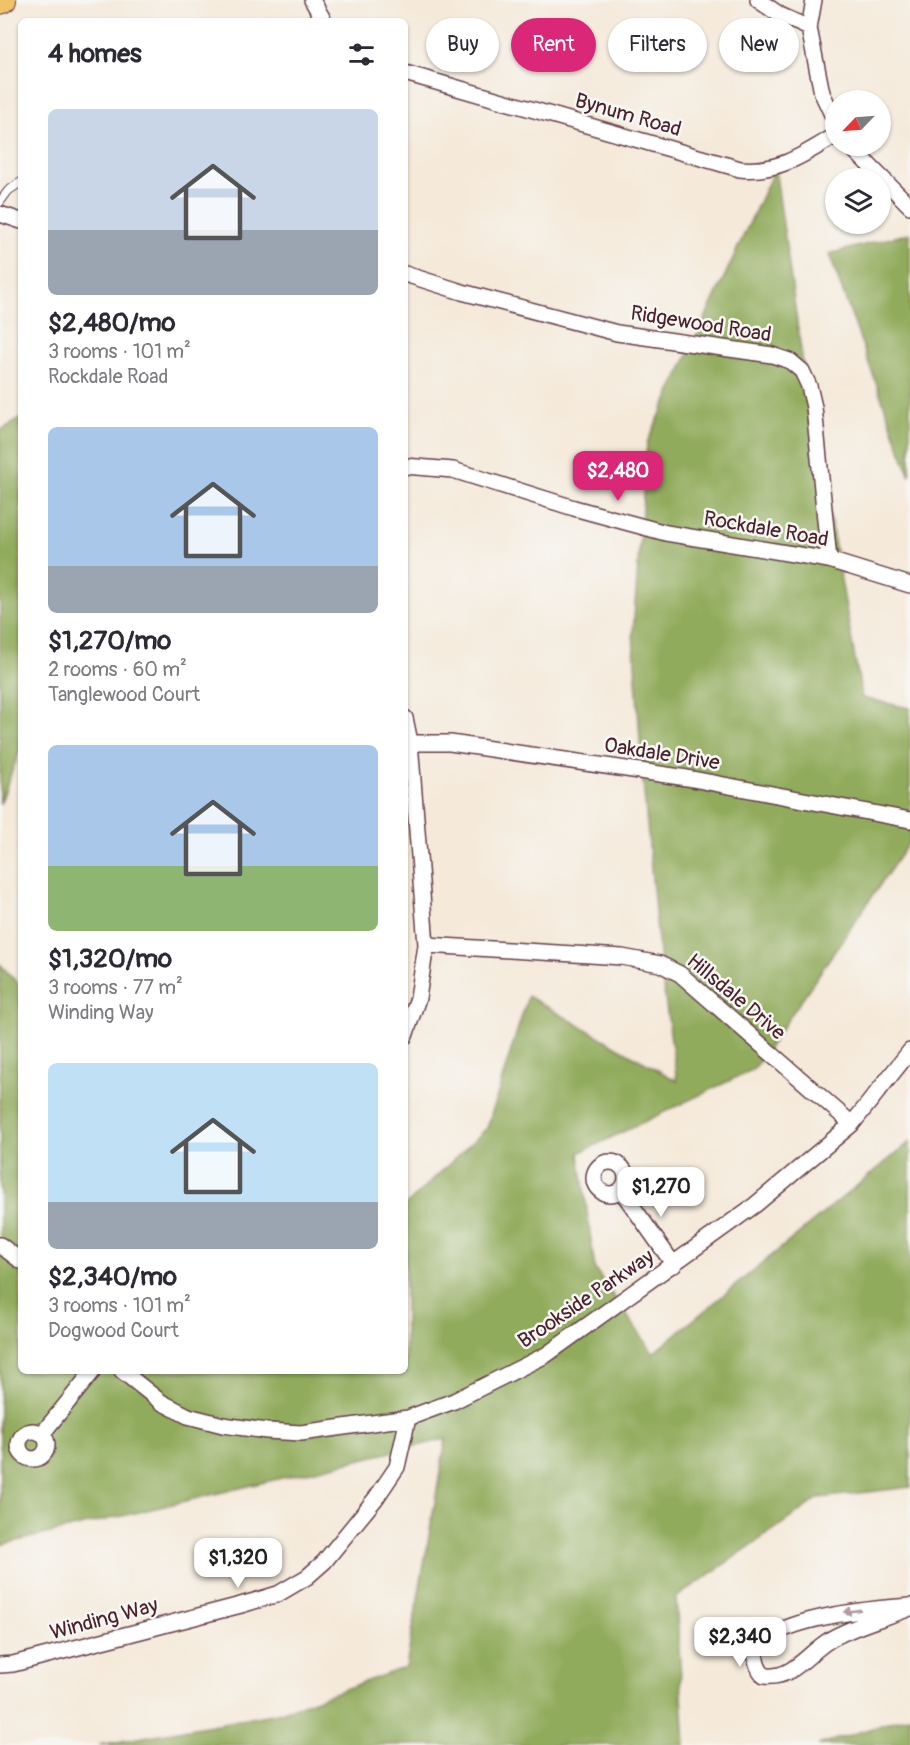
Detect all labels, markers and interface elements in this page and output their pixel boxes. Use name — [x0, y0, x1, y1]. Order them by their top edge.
chip: Buy — [426, 18, 499, 72]
chip: Rent — [511, 18, 596, 72]
chip: Filters — [608, 18, 707, 72]
chip: New — [719, 18, 799, 72]
text: 4 homes — [48, 38, 142, 70]
icon: filters — [345, 38, 378, 71]
street label: Bynum Road — [572, 87, 684, 143]
north arrow — [825, 90, 891, 156]
map controls — [825, 90, 891, 234]
icon: home — [159, 148, 267, 256]
button: layers — [825, 168, 891, 234]
street label: Ridgewood Road — [629, 300, 773, 348]
text: $2,480/mo — [48, 307, 176, 339]
text: 3 rooms · 101 m² — [48, 339, 191, 364]
text: Rockdale Road — [48, 364, 168, 389]
pin: $2,480 — [569, 451, 667, 502]
text: $2,480 — [587, 458, 649, 483]
icon: home — [159, 466, 267, 574]
street label: Rockdale Road — [701, 505, 831, 553]
text: $1,270/mo — [48, 625, 171, 657]
text: 2 rooms · 60 m² — [48, 657, 187, 682]
text: Tanglewood Court — [48, 682, 200, 707]
street label: Oakdale Drive — [602, 732, 722, 777]
icon: home — [159, 784, 267, 892]
text: $1,320/mo — [48, 943, 172, 975]
street label: Hillsdale Drive — [681, 948, 792, 1047]
text: 3 rooms · 77 m² — [48, 975, 183, 1000]
text: Winding Way — [48, 1000, 154, 1025]
icon: home — [159, 1102, 267, 1210]
pin: $1,270 — [612, 1167, 710, 1218]
text: $1,270 — [631, 1174, 691, 1199]
street label: Brookside Parkway — [513, 1243, 659, 1355]
text: $2,340/mo — [48, 1261, 177, 1293]
text: 3 rooms · 101 m² — [48, 1293, 191, 1318]
text: Dogwood Court — [48, 1318, 179, 1343]
pin: $1,320 — [189, 1538, 287, 1589]
text: $1,320 — [208, 1545, 268, 1570]
street label: Winding Way — [47, 1592, 161, 1646]
one-way arrow — [842, 1607, 861, 1616]
pin: $2,340 — [691, 1617, 789, 1668]
text: $2,340 — [708, 1624, 772, 1649]

